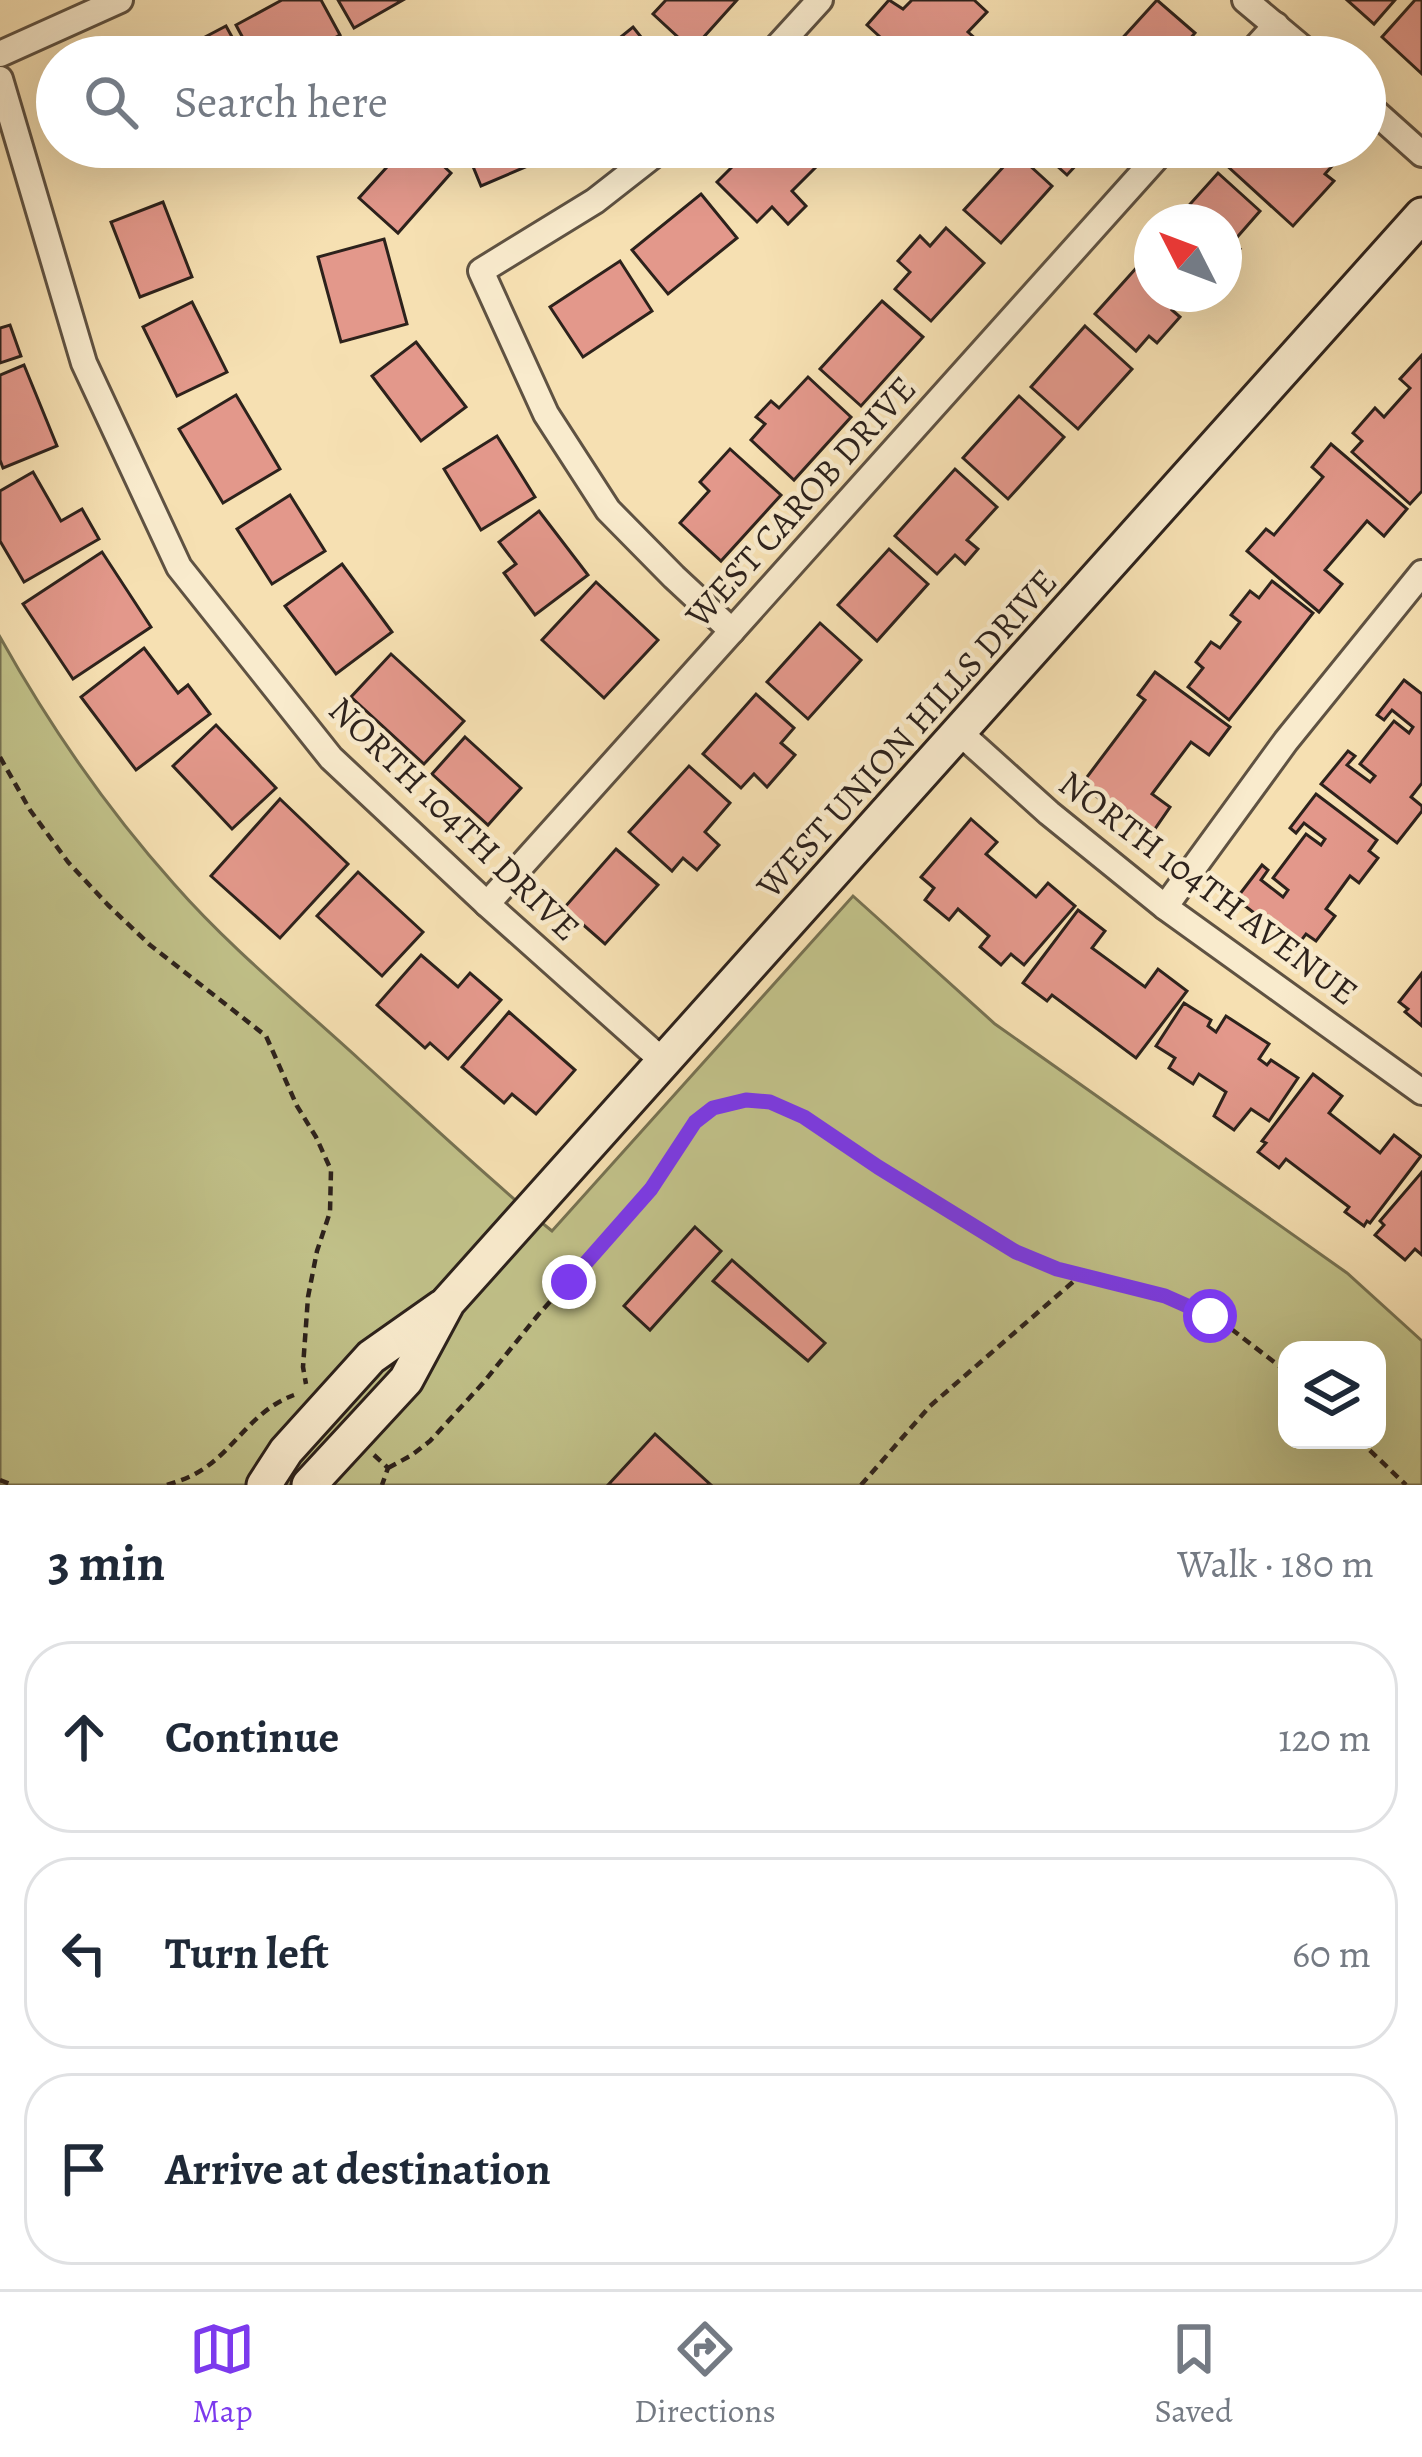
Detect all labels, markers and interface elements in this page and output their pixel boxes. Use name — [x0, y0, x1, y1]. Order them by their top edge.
search box — [36, 36, 1386, 168]
icon: search — [78, 69, 144, 135]
text: Search here — [174, 71, 388, 133]
north arrow — [1134, 204, 1242, 312]
street label: WEST CAROB DRIVE — [673, 365, 927, 638]
street label: WEST UNION HILLS DRIVE — [744, 558, 1068, 909]
street label: NORTH 104TH DRIVE — [318, 685, 591, 951]
street label: NORTH 104TH AVENUE — [1049, 759, 1368, 1016]
route end — [542, 1255, 596, 1309]
route start — [1183, 1289, 1237, 1343]
map controls — [1278, 1341, 1386, 1449]
button: layers — [1278, 1341, 1386, 1449]
text: 3 min — [48, 1528, 165, 1598]
text: Walk · 180 m — [1177, 1537, 1374, 1590]
icon: ahead — [51, 1704, 117, 1770]
text: Continue — [165, 1706, 339, 1768]
text: 120 m — [1278, 1711, 1371, 1764]
icon: left — [51, 1920, 117, 1986]
text: Turn left — [165, 1922, 329, 1984]
text: 60 m — [1292, 1927, 1371, 1980]
icon: arrive — [51, 2136, 117, 2202]
text: Arrive at destination — [165, 2138, 551, 2200]
tab: Map — [189, 2316, 255, 2433]
tab: Directions — [634, 2316, 776, 2433]
tab: Saved — [1154, 2316, 1233, 2433]

